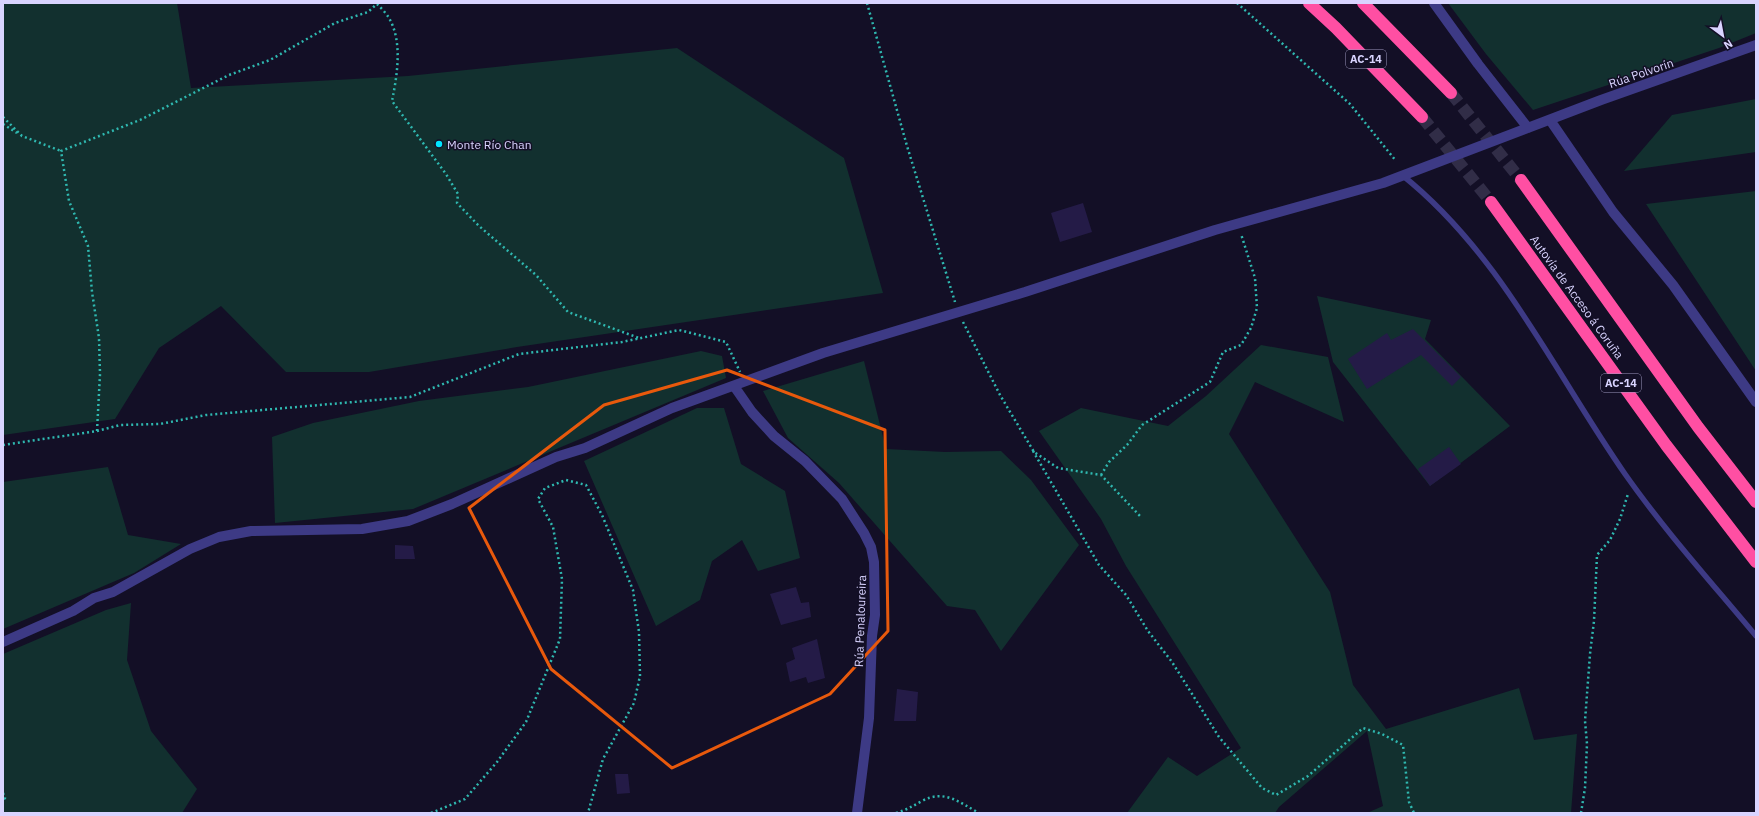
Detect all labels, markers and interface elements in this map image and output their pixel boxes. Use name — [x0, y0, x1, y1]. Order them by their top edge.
north arrow — [1703, 16, 1743, 56]
text: N — [1721, 36, 1735, 53]
road number: AC-14 — [1346, 50, 1386, 68]
street label: Rúa Polvorín — [1607, 55, 1675, 91]
place label: Monte Río Chan — [447, 137, 532, 152]
marker: Monte Río Chan — [434, 139, 444, 149]
street label: Autovía de Acceso á Coruña — [1527, 232, 1627, 362]
road number: AC-14 — [1601, 374, 1641, 392]
street label: Rúa Penaloureira — [851, 574, 869, 667]

